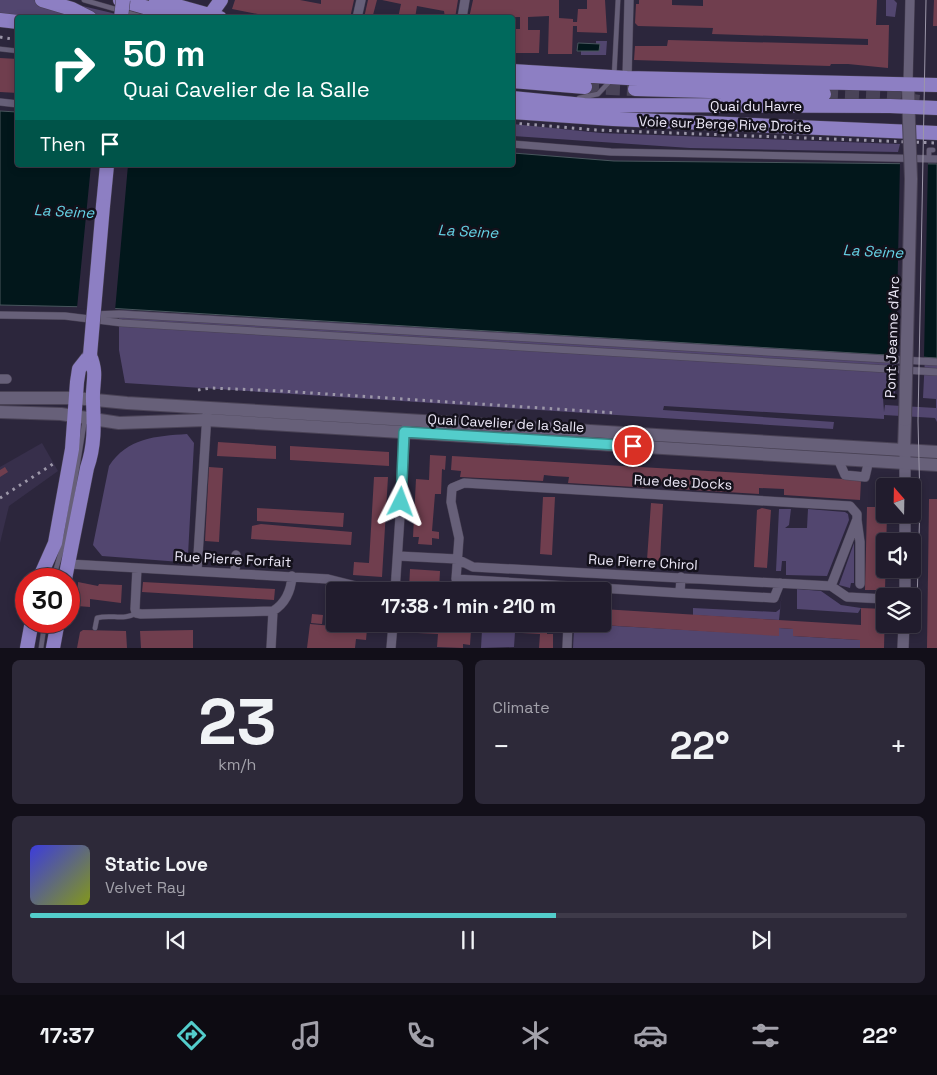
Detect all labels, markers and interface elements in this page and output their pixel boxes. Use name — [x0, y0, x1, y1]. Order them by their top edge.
text: 50 m — [123, 32, 205, 76]
icon: right — [40, 35, 105, 100]
text: Quai Cavelier de la Salle — [123, 75, 370, 103]
street label: Quai du Havre — [710, 97, 802, 115]
street label: Voie sur Berge Rive Droite — [638, 112, 812, 136]
icon: arrive — [96, 130, 124, 158]
text: Then — [40, 132, 86, 157]
water label: La Seine — [33, 200, 96, 222]
water label: La Seine — [437, 220, 500, 242]
water label: La Seine — [842, 240, 905, 262]
street label: Pont Jeanne d'Arc — [881, 276, 903, 398]
street label: Quai Cavelier de la Salle — [427, 410, 585, 436]
pin — [612, 425, 654, 467]
icon: arrive — [619, 432, 647, 460]
street label: Rue des Docks — [633, 470, 733, 494]
position arrow — [374, 475, 426, 527]
north arrow — [876, 478, 921, 522]
map controls — [876, 478, 921, 633]
button: sound — [876, 533, 921, 578]
street label: Rue Pierre Forfait — [174, 547, 292, 571]
street label: Rue Pierre Chirol — [588, 550, 698, 574]
speed limit sign: 30 — [15, 568, 80, 633]
button: layers — [876, 588, 921, 633]
text: 17:38 · 1 min · 210 m — [381, 594, 556, 619]
text: 23 — [198, 680, 276, 763]
text: Climate — [493, 697, 550, 718]
text: 22° — [670, 722, 730, 770]
text: − — [493, 728, 510, 764]
text: + — [890, 728, 907, 764]
text: km/h — [218, 754, 256, 775]
text: Static Love — [105, 852, 208, 877]
text: Velvet Ray — [105, 877, 186, 898]
icon: previous — [162, 926, 190, 954]
icon: pause — [454, 926, 482, 954]
icon: next — [747, 926, 775, 954]
icon: directions — [174, 1018, 209, 1053]
icon: music — [289, 1018, 324, 1053]
icon: phone — [403, 1018, 438, 1053]
icon: climate — [518, 1018, 553, 1053]
icon: car — [633, 1018, 668, 1053]
icon: filters — [748, 1018, 783, 1053]
text: 17:37 — [40, 1021, 94, 1049]
text: 22° — [862, 1021, 897, 1049]

